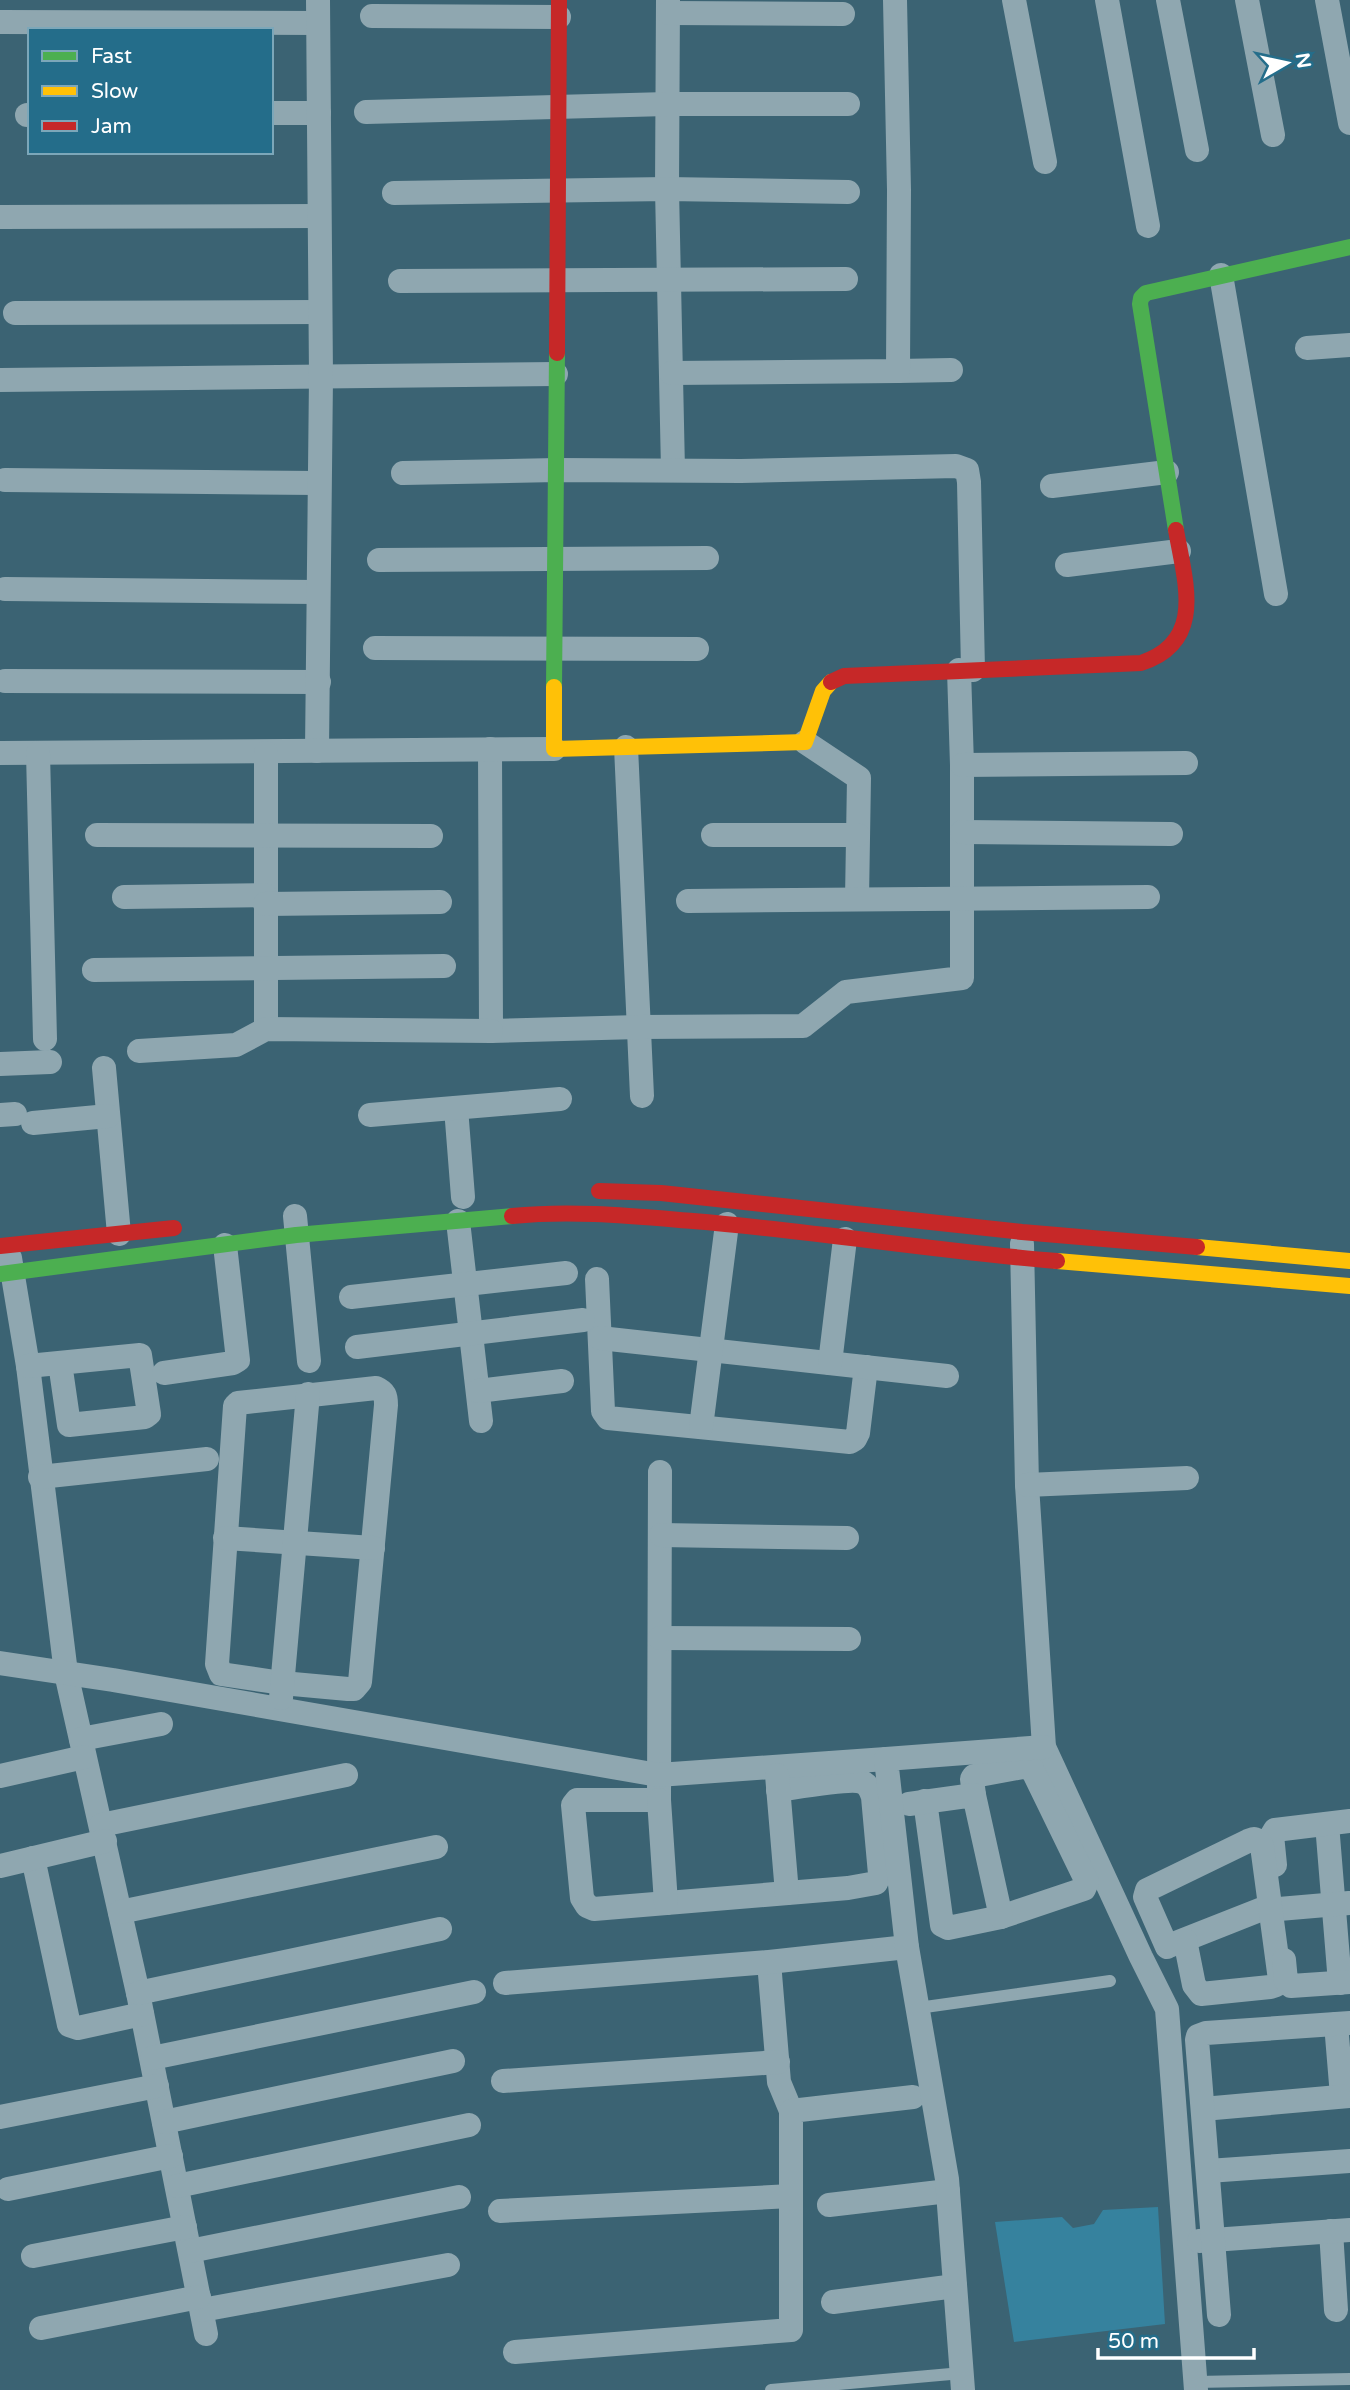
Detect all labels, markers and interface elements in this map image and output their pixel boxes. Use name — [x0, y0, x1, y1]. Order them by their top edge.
legend — [28, 28, 273, 154]
north arrow — [1252, 28, 1322, 98]
text: Fast — [91, 44, 132, 69]
text: N — [1291, 51, 1315, 70]
text: Slow — [91, 79, 139, 104]
text: Jam — [91, 114, 132, 139]
scale bar — [1098, 2316, 1254, 2360]
text: 50 m — [1108, 2329, 1159, 2354]

